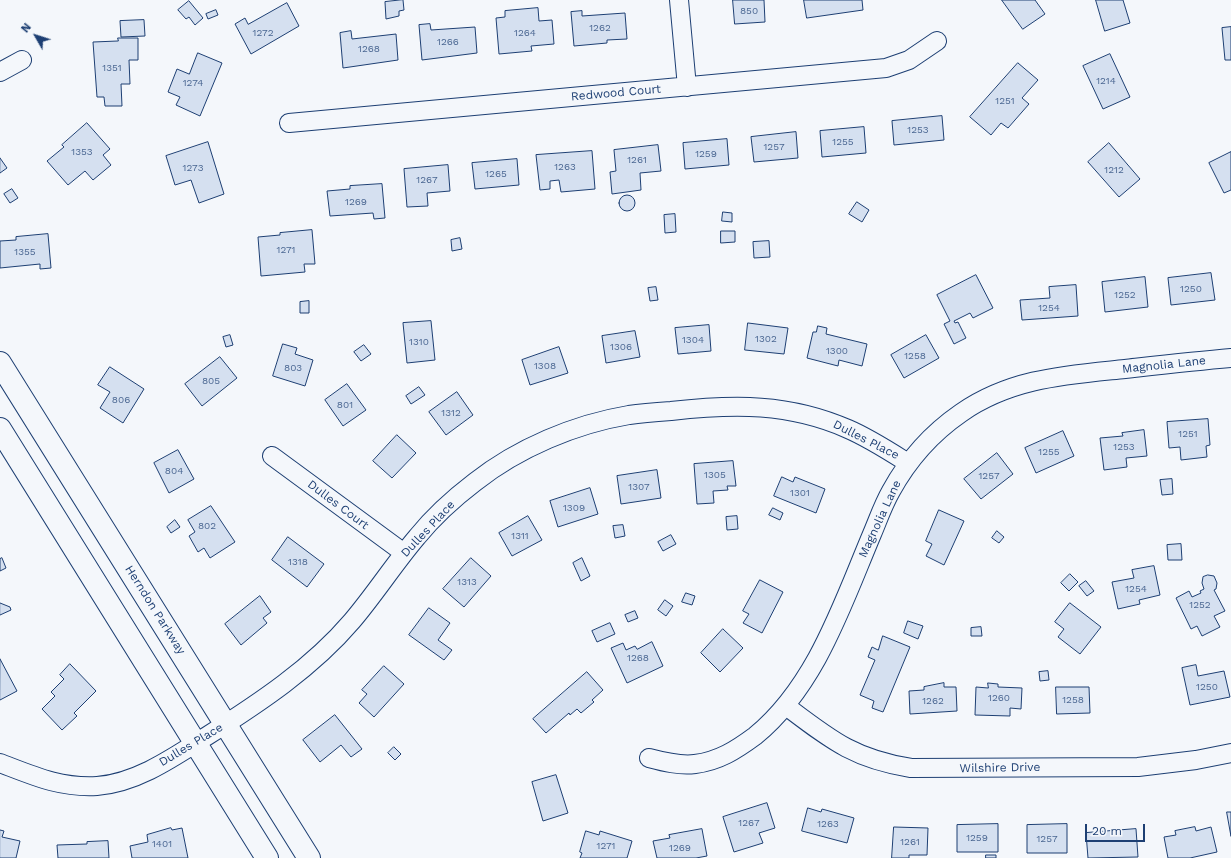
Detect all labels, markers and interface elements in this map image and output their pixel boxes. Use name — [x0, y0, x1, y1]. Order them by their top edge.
house number: 850 — [740, 5, 758, 17]
north arrow — [16, 16, 56, 56]
text: N — [19, 21, 34, 35]
house number: 1262 — [589, 22, 611, 34]
house number: 1272 — [253, 27, 273, 39]
house number: 1264 — [514, 27, 536, 39]
house number: 1266 — [437, 36, 459, 48]
house number: 1268 — [358, 43, 380, 55]
house number: 1351 — [102, 62, 122, 74]
house number: 1214 — [1096, 75, 1116, 87]
house number: 1274 — [183, 77, 203, 89]
street label: Redwood Court — [570, 82, 662, 104]
house number: 1251 — [995, 95, 1015, 107]
house number: 1253 — [907, 124, 929, 136]
house number: 1255 — [832, 136, 854, 148]
house number: 1257 — [763, 141, 785, 153]
house number: 1353 — [71, 146, 93, 158]
house number: 1259 — [695, 148, 717, 160]
house number: 1261 — [627, 154, 647, 166]
house number: 1263 — [554, 161, 576, 173]
house number: 1273 — [183, 162, 203, 174]
house number: 1212 — [1104, 164, 1124, 176]
house number: 1265 — [485, 168, 507, 180]
house number: 1267 — [416, 174, 438, 186]
house number: 1269 — [345, 196, 367, 208]
house number: 1271 — [276, 244, 296, 256]
house number: 1355 — [14, 246, 36, 258]
house number: 1250 — [1180, 283, 1202, 295]
house number: 1252 — [1114, 289, 1136, 301]
house number: 1254 — [1038, 302, 1060, 314]
house number: 1302 — [755, 333, 777, 345]
house number: 1304 — [682, 334, 704, 346]
house number: 1310 — [409, 336, 429, 348]
house number: 1306 — [610, 341, 632, 353]
house number: 1300 — [826, 345, 848, 357]
house number: 1258 — [904, 350, 926, 362]
street label: Magnolia Lane — [1121, 353, 1207, 377]
house number: 1308 — [534, 360, 556, 372]
house number: 803 — [284, 362, 302, 374]
house number: 805 — [202, 375, 220, 387]
house number: 806 — [112, 394, 130, 406]
house number: 801 — [337, 399, 353, 411]
house number: 1312 — [441, 407, 461, 419]
street label: Dulles Place — [831, 417, 901, 463]
house number: 1251 — [1178, 428, 1198, 440]
house number: 1253 — [1113, 441, 1135, 453]
house number: 1255 — [1038, 446, 1060, 458]
house number: 804 — [165, 465, 183, 477]
house number: 1305 — [704, 469, 726, 481]
house number: 1257 — [978, 470, 1000, 482]
street label: Dulles Court — [304, 477, 372, 533]
street label: Magnolia Lane — [856, 478, 904, 560]
house number: 1307 — [628, 481, 650, 493]
house number: 1301 — [790, 487, 810, 499]
street label: Dulles Place — [398, 498, 458, 560]
house number: 1309 — [563, 502, 585, 514]
house number: 802 — [198, 520, 216, 532]
house number: 1311 — [511, 530, 529, 542]
house number: 1318 — [288, 556, 308, 568]
street label: Herndon Parkway — [122, 563, 188, 657]
house number: 1313 — [457, 576, 477, 588]
house number: 1254 — [1125, 583, 1147, 595]
house number: 1252 — [1189, 599, 1211, 611]
house number: 1268 — [627, 652, 649, 664]
house number: 1250 — [1196, 681, 1218, 693]
house number: 1260 — [988, 692, 1010, 704]
house number: 1258 — [1062, 694, 1084, 706]
house number: 1262 — [922, 695, 944, 707]
street label: Dulles Place — [156, 720, 226, 770]
street label: Wilshire Drive — [959, 760, 1041, 776]
scale bar — [1087, 816, 1147, 842]
house number: 1267 — [738, 817, 760, 829]
house number: 1263 — [817, 818, 839, 830]
text: 20 m — [1092, 824, 1122, 838]
house number: 1259 — [966, 832, 988, 844]
house number: 1257 — [1036, 833, 1058, 845]
house number: 1261 — [900, 836, 920, 848]
house number: 1401 — [152, 838, 172, 850]
house number: 1271 — [596, 840, 616, 852]
house number: 1269 — [669, 842, 691, 854]

